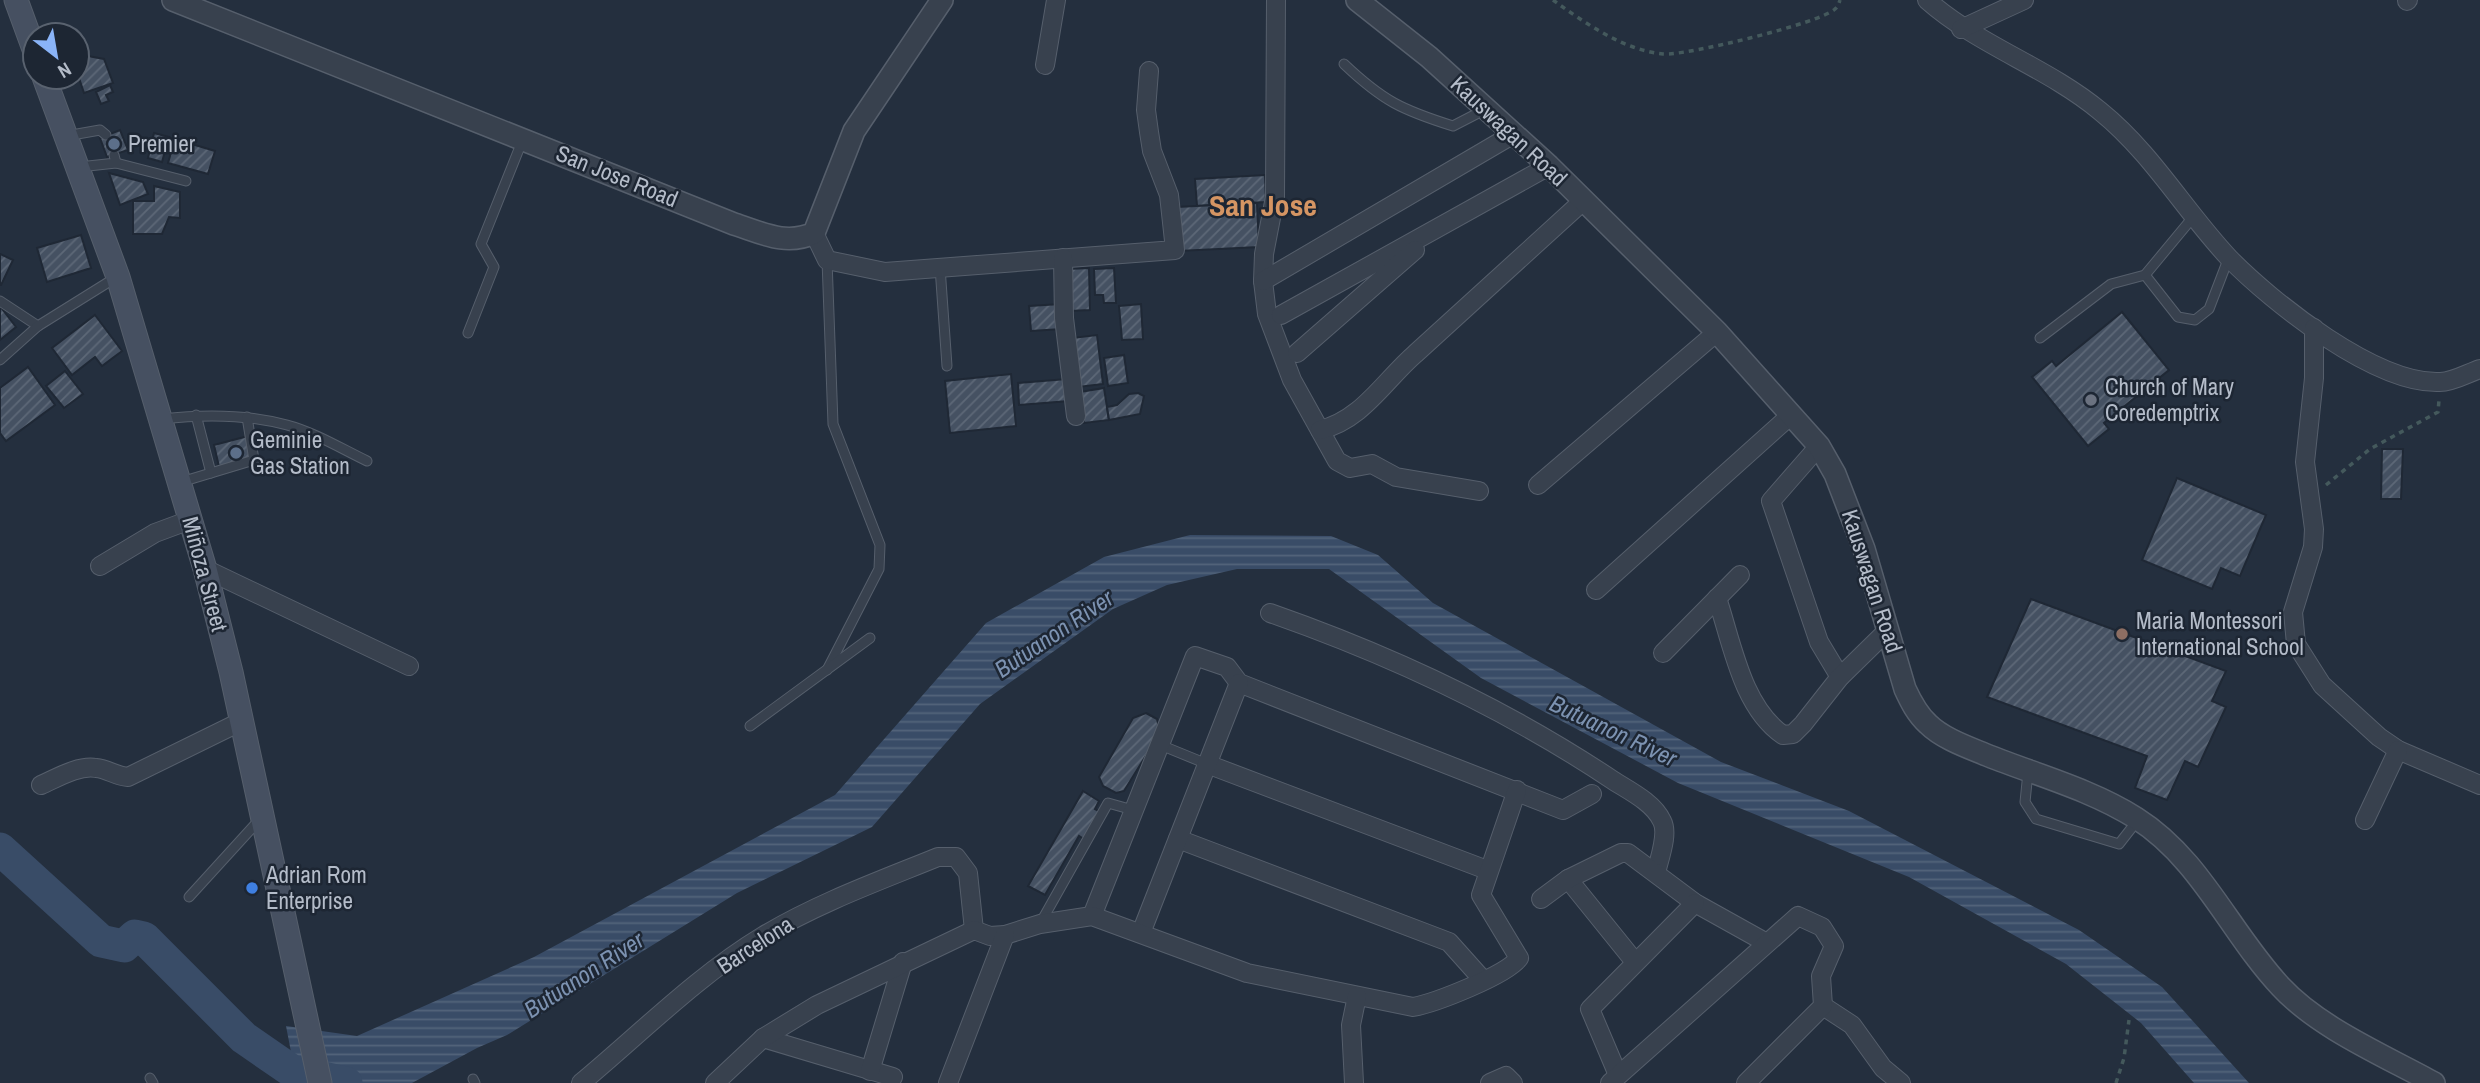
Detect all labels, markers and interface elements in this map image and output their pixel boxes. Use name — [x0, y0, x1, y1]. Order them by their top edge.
north arrow — [21, 21, 91, 91]
text: N — [53, 57, 76, 85]
street label: Kauswagan Road — [1444, 69, 1574, 193]
place label: Premier — [128, 128, 196, 159]
marker: Premier — [106, 136, 122, 152]
street label: San Jose Road — [552, 137, 683, 214]
district label: San Jose — [1209, 185, 1317, 225]
place label: Church of Mary Coredemptrix — [2105, 371, 2234, 428]
marker: Church of Mary Coredemptrix — [2083, 392, 2099, 408]
place label: Geminie Gas Station — [250, 424, 350, 481]
marker: Geminie Gas Station — [228, 445, 244, 461]
street label: Kauswagan Road — [1835, 505, 1910, 656]
street label: Miñoza Street — [175, 513, 236, 635]
water label: Butuanon River — [988, 581, 1120, 685]
place label: Maria Montessori International School — [2136, 605, 2304, 662]
marker: Maria Montessori International School — [2114, 626, 2130, 642]
water label: Butuanon River — [1545, 687, 1683, 774]
place label: Adrian Rom Enterprise — [265, 859, 367, 916]
marker: Adrian Rom Enterprise — [244, 880, 260, 896]
street label: Barcelona — [711, 908, 799, 981]
water label: Butuanon River — [517, 923, 651, 1025]

